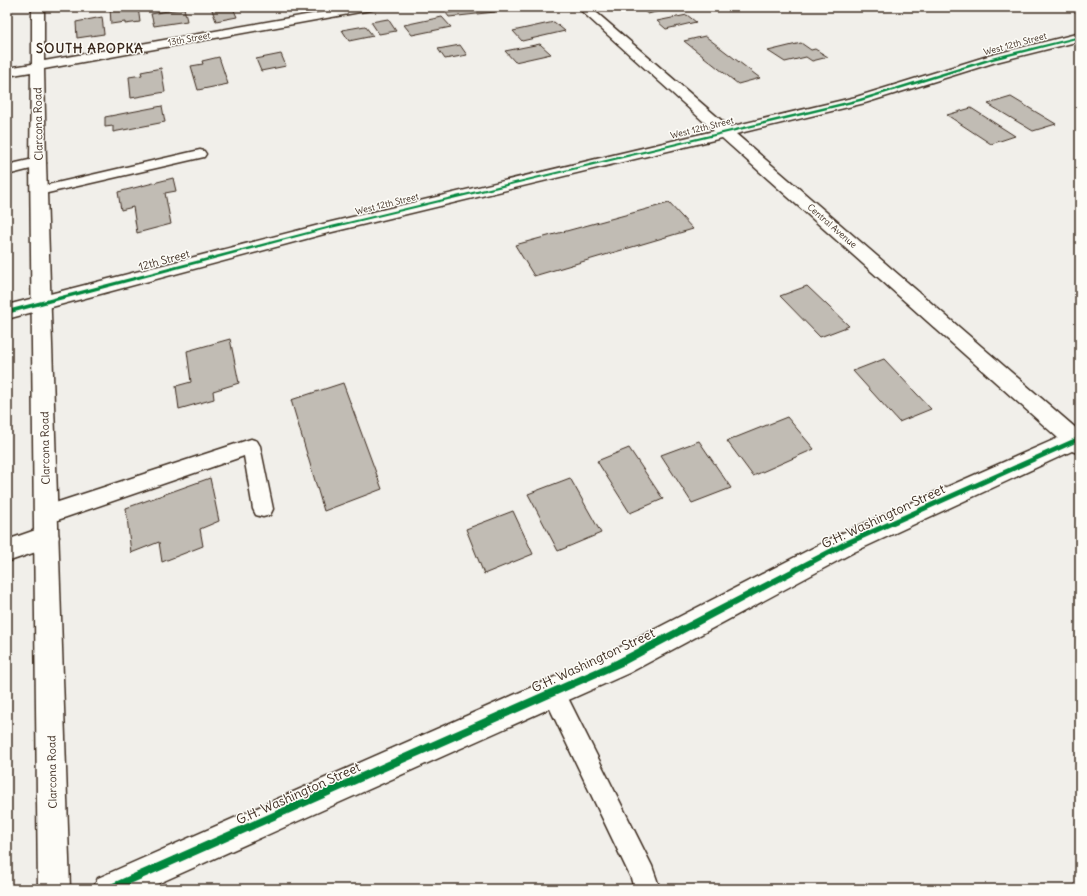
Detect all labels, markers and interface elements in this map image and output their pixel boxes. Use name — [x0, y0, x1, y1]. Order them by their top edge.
street label: 13th Street — [167, 29, 211, 48]
street label: West 12th Street — [982, 30, 1048, 57]
district label: SOUTH APOPKA — [36, 40, 144, 57]
street label: Clarcona Road — [30, 87, 46, 161]
street label: West 12th Street — [669, 114, 735, 141]
street label: West 12th Street — [354, 190, 420, 217]
street label: Central Avenue — [805, 201, 859, 250]
street label: 12th Street — [137, 246, 191, 274]
street label: Clarcona Road — [37, 411, 53, 485]
street label: G.H. Washington Street — [819, 480, 948, 552]
street label: G.H. Washington Street — [529, 624, 658, 696]
street label: Clarcona Road — [44, 735, 60, 809]
street label: G.H. Washington Street — [233, 758, 363, 828]

